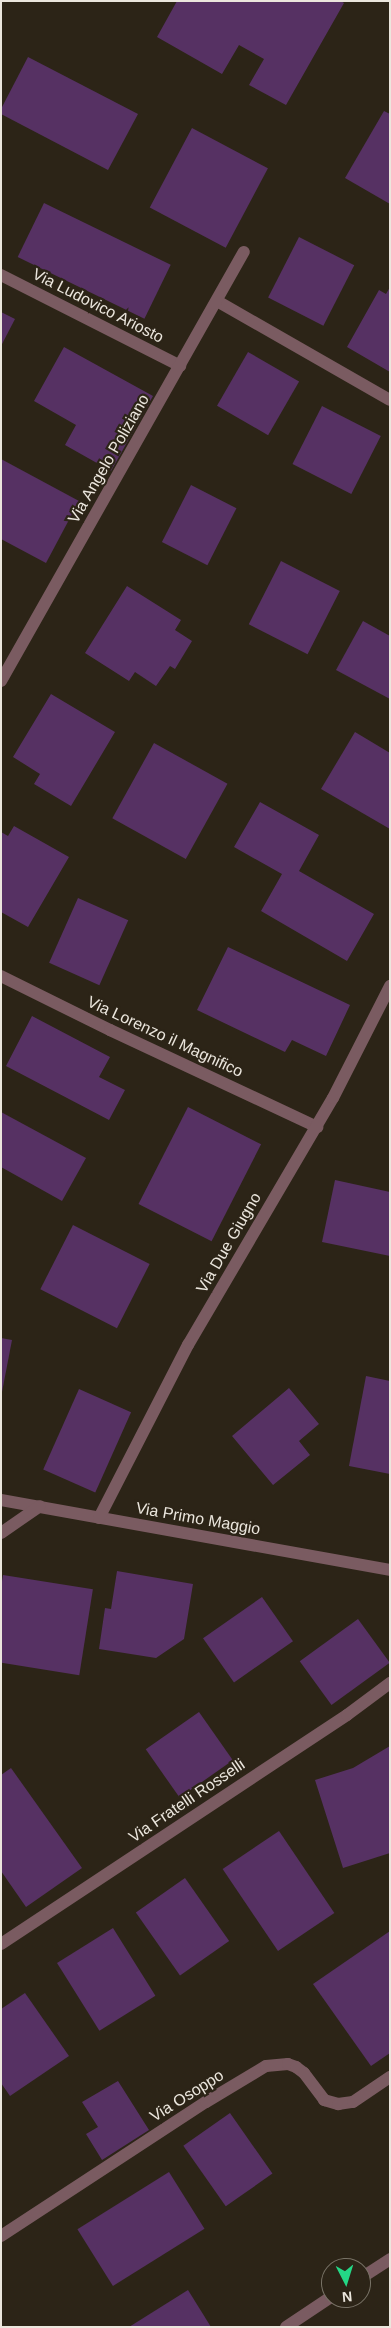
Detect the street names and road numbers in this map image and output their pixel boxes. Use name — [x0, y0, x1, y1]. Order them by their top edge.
street label: Via Ludovico Ariosto — [29, 264, 167, 348]
street label: Via Angelo Poliziano — [64, 391, 154, 527]
street label: Via Lorenzo il Magnifico — [84, 992, 246, 1082]
street label: Via Due Giugno — [193, 1189, 265, 1297]
street label: Via Primo Maggio — [134, 1499, 262, 1539]
street label: Via Fratelli Rosselli — [125, 1755, 249, 1847]
street label: Via Osoppo — [147, 2066, 227, 2126]

